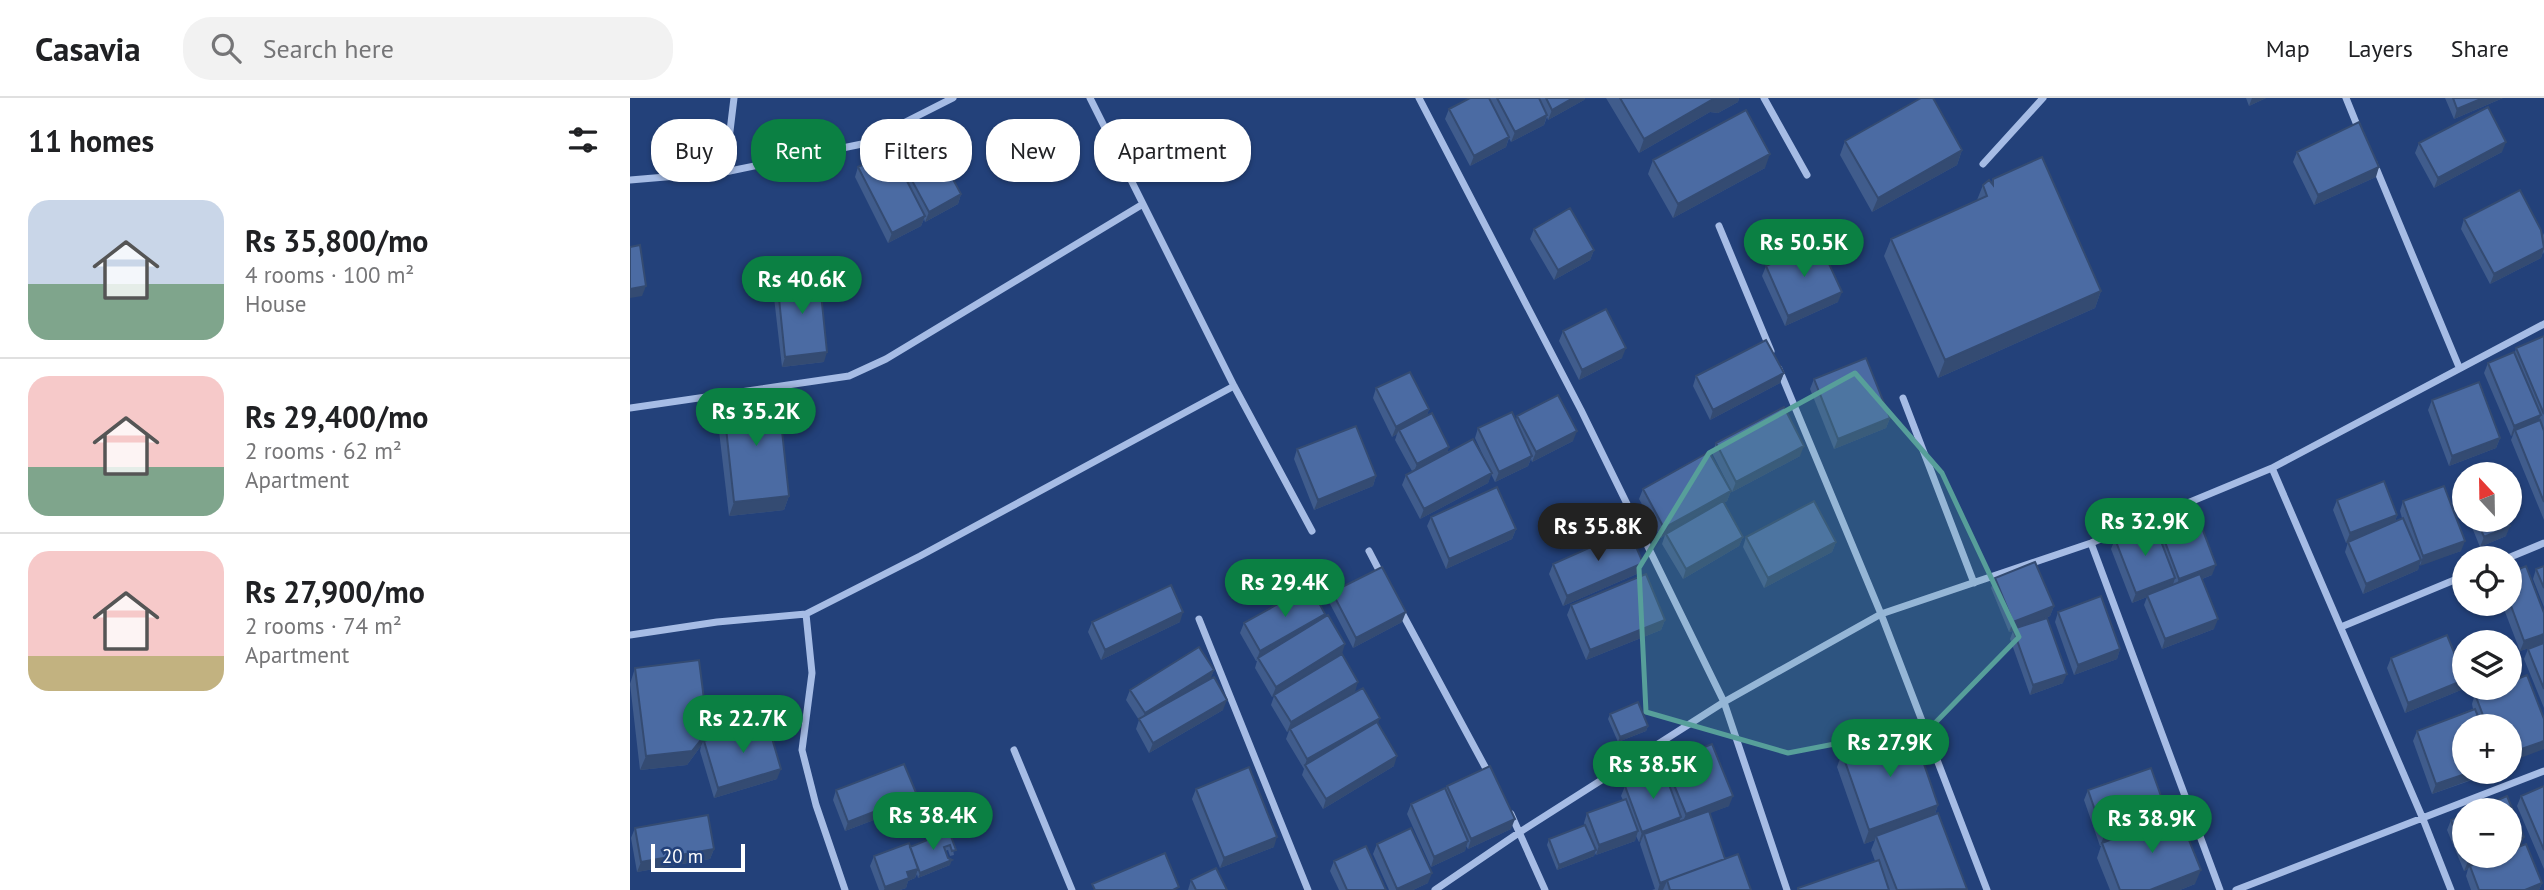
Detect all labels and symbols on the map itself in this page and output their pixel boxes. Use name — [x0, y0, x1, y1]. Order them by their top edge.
pin: Rs 50.5K — [1732, 220, 1876, 279]
pin: Rs 40.6K — [730, 256, 874, 316]
pin: Rs 35.2K — [684, 388, 828, 448]
north arrow — [2452, 462, 2522, 532]
pin: Rs 32.9K — [2073, 498, 2217, 558]
pin: Rs 35.8K — [1526, 504, 1670, 563]
pin: Rs 29.4K — [1213, 560, 1357, 619]
pin: Rs 22.7K — [671, 696, 815, 755]
pin: Rs 27.9K — [1818, 720, 1962, 779]
pin: Rs 38.5K — [1581, 742, 1725, 801]
pin: Rs 38.4K — [861, 792, 1005, 852]
pin: Rs 38.9K — [2080, 796, 2224, 855]
scale bar — [651, 841, 746, 873]

